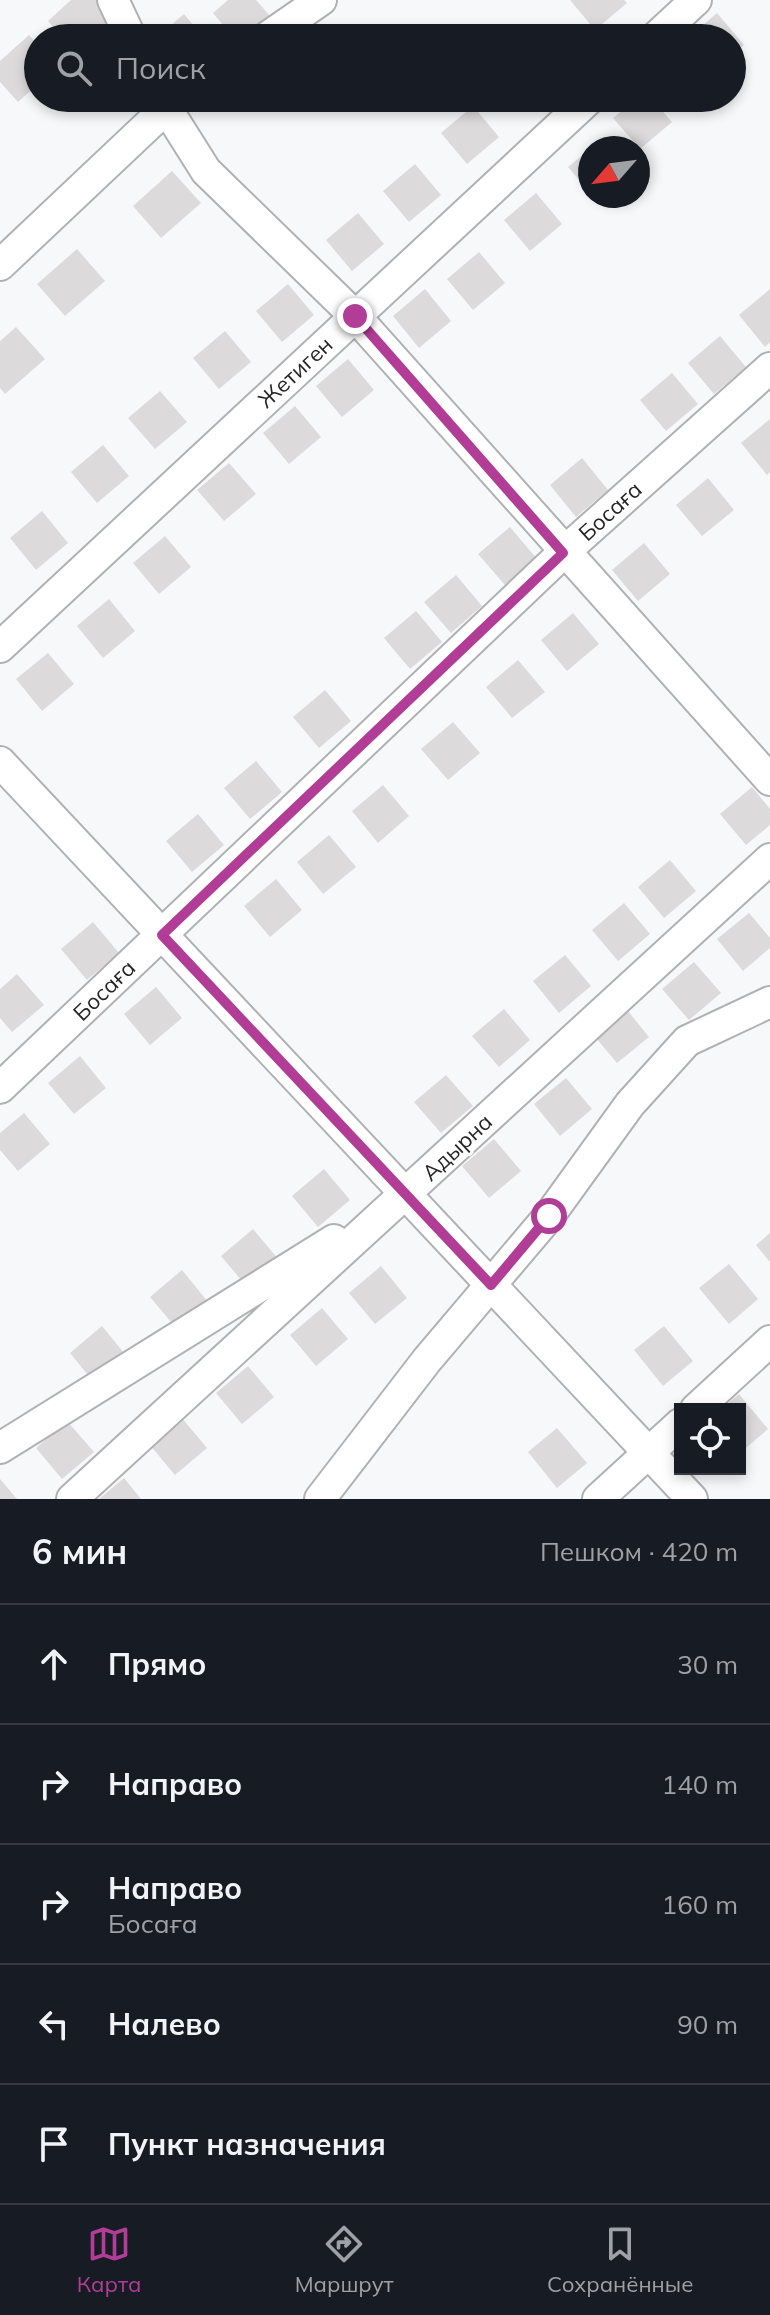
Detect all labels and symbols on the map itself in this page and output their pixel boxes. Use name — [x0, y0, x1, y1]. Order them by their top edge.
north arrow — [578, 136, 650, 208]
route end — [337, 298, 373, 334]
street label: Жетиген — [252, 330, 338, 414]
street label: Босаға — [572, 475, 648, 547]
street label: Босаға — [67, 954, 141, 1026]
street label: Адырна — [416, 1107, 498, 1187]
route start — [531, 1198, 567, 1234]

